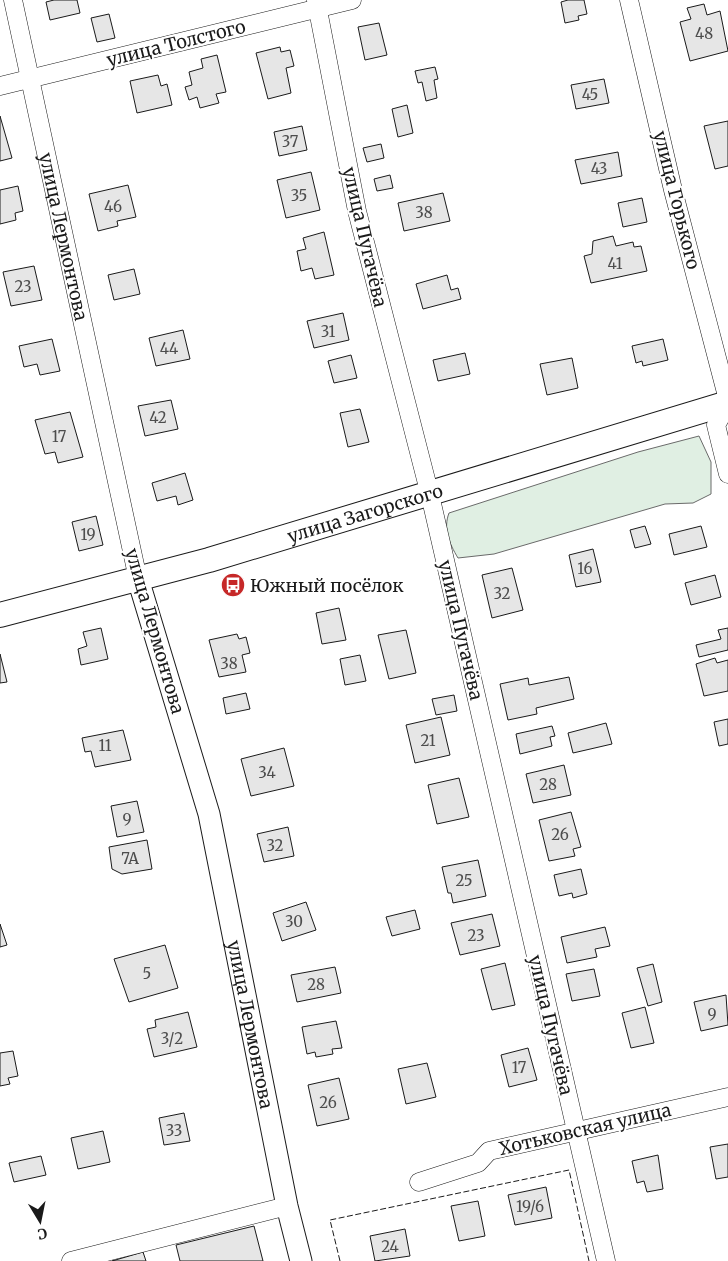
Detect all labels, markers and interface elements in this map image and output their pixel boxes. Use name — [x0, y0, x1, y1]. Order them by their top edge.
street label: улица Толстого — [104, 15, 248, 71]
house number: 48 — [695, 24, 713, 43]
house number: 45 — [582, 85, 598, 104]
street label: улица Горького — [649, 128, 705, 272]
house number: 37 — [282, 132, 299, 151]
street label: улица Лермонтова — [35, 150, 93, 323]
house number: 43 — [591, 159, 607, 178]
street label: улица Пугачёва — [338, 165, 392, 310]
house number: 35 — [291, 186, 307, 205]
house number: 46 — [104, 197, 122, 216]
house number: 38 — [415, 203, 433, 222]
house number: 41 — [608, 254, 623, 273]
house number: 23 — [15, 277, 31, 296]
house number: 31 — [321, 322, 336, 341]
house number: 44 — [160, 339, 178, 358]
house number: 42 — [149, 408, 167, 427]
house number: 17 — [52, 427, 67, 446]
street label: улица Загорского — [284, 478, 445, 547]
house number: 19 — [80, 525, 96, 544]
street label: улица Лермонтова — [120, 546, 190, 717]
street label: улица Пугачёва — [434, 558, 488, 703]
house number: 16 — [577, 559, 593, 578]
bus stop icon: Южный посёлок — [220, 572, 246, 598]
place label: Южный посёлок — [250, 574, 404, 597]
house number: 32 — [493, 584, 511, 603]
house number: 38 — [220, 654, 238, 673]
house number: 21 — [420, 731, 436, 750]
house number: 11 — [98, 736, 112, 755]
house number: 34 — [258, 763, 276, 782]
house number: 28 — [539, 775, 557, 794]
house number: 9 — [122, 810, 132, 829]
house number: 26 — [551, 825, 569, 844]
house number: 32 — [266, 836, 284, 855]
house number: 7А — [121, 849, 139, 868]
house number: 25 — [455, 871, 473, 890]
house number: 30 — [285, 912, 303, 931]
house number: 23 — [468, 926, 484, 945]
street label: улица Лермонтова — [223, 938, 279, 1111]
street label: улица Пугачёва — [524, 953, 578, 1098]
house number: 5 — [143, 964, 151, 983]
house number: 28 — [307, 975, 325, 994]
house number: 9 — [707, 1005, 717, 1024]
house number: 3/2 — [161, 1029, 183, 1048]
house number: 17 — [512, 1058, 527, 1077]
house number: 26 — [319, 1093, 337, 1112]
street label: Хотьковская улица — [497, 1098, 674, 1160]
house number: 33 — [166, 1121, 182, 1140]
north arrow — [15, 1196, 65, 1246]
house number: 19/6 — [516, 1197, 544, 1216]
text: С — [36, 1224, 48, 1243]
house number: 24 — [381, 1237, 399, 1256]

